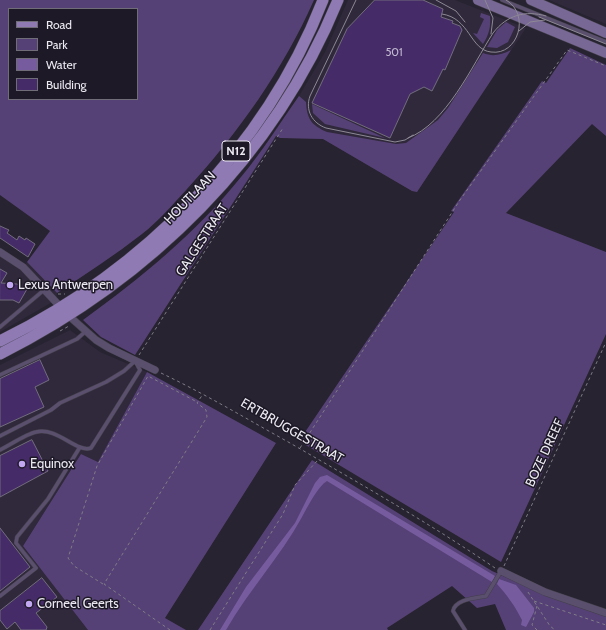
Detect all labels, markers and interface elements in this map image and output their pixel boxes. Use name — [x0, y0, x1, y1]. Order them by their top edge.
legend — [8, 8, 138, 100]
text: Road — [46, 17, 72, 32]
text: Park — [46, 37, 68, 52]
house number: 501 — [385, 46, 403, 60]
text: Water — [46, 57, 76, 72]
text: Building — [46, 77, 87, 92]
road number: N12 — [222, 141, 250, 161]
street label: HOUTLAAN — [161, 168, 219, 228]
street label: GALGESTRAAT — [173, 201, 231, 279]
place label: Lexus Antwerpen — [18, 277, 113, 293]
marker: Lexus Antwerpen — [5, 280, 15, 290]
street label: ERTBRUGGESTRAAT — [238, 395, 346, 467]
street label: BOZE DREEF — [522, 416, 568, 490]
place label: Equinox — [30, 456, 74, 472]
marker: Equinox — [17, 459, 27, 469]
place label: Corneel Geerts — [37, 596, 119, 612]
marker: Corneel Geerts — [24, 599, 34, 609]

